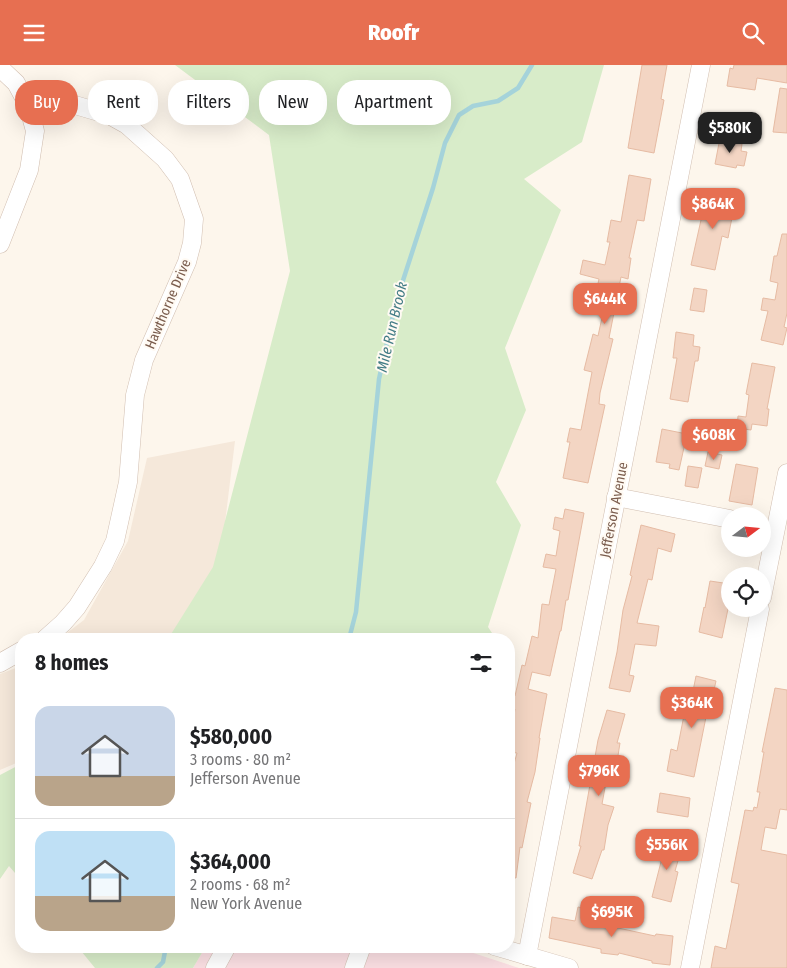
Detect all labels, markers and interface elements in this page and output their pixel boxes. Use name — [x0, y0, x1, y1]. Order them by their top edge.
icon: menu — [20, 19, 48, 47]
text: Roofr — [368, 19, 419, 46]
icon: search — [739, 19, 767, 47]
chip: Buy — [15, 80, 78, 125]
chip: Rent — [88, 80, 158, 125]
chip: Filters — [168, 80, 249, 125]
chip: New — [259, 80, 327, 125]
chip: Apartment — [337, 80, 451, 125]
pin: $580K — [695, 111, 765, 154]
text: $580K — [709, 118, 751, 137]
pin: $864K — [678, 187, 748, 230]
text: $864K — [692, 194, 734, 213]
street label: Hawthorne Drive — [141, 256, 195, 351]
water label: Mile Run Brook — [373, 280, 411, 374]
pin: $644K — [570, 283, 640, 325]
text: $644K — [584, 289, 626, 308]
pin: $608K — [679, 419, 749, 461]
text: $608K — [693, 425, 735, 444]
street label: Jefferson Avenue — [596, 461, 632, 559]
north arrow — [721, 507, 771, 557]
map controls — [721, 507, 771, 617]
button: locate — [721, 567, 771, 617]
icon: filters — [467, 649, 495, 677]
text: 8 homes — [35, 650, 109, 676]
pin: $364K — [657, 687, 727, 729]
text: $364K — [671, 693, 713, 712]
text: $580,000 — [190, 724, 272, 750]
icon: home — [75, 726, 135, 786]
text: 3 rooms · 80 m² — [190, 750, 291, 769]
pin: $796K — [564, 755, 634, 797]
text: $796K — [579, 761, 619, 780]
text: Jefferson Avenue — [190, 769, 301, 788]
pin: $556K — [632, 829, 702, 871]
text: $556K — [646, 835, 688, 854]
text: $364,000 — [190, 849, 271, 875]
icon: home — [75, 851, 135, 911]
text: 2 rooms · 68 m² — [190, 875, 291, 894]
text: New York Avenue — [190, 894, 302, 913]
pin: $695K — [577, 895, 647, 938]
text: $695K — [591, 902, 633, 921]

